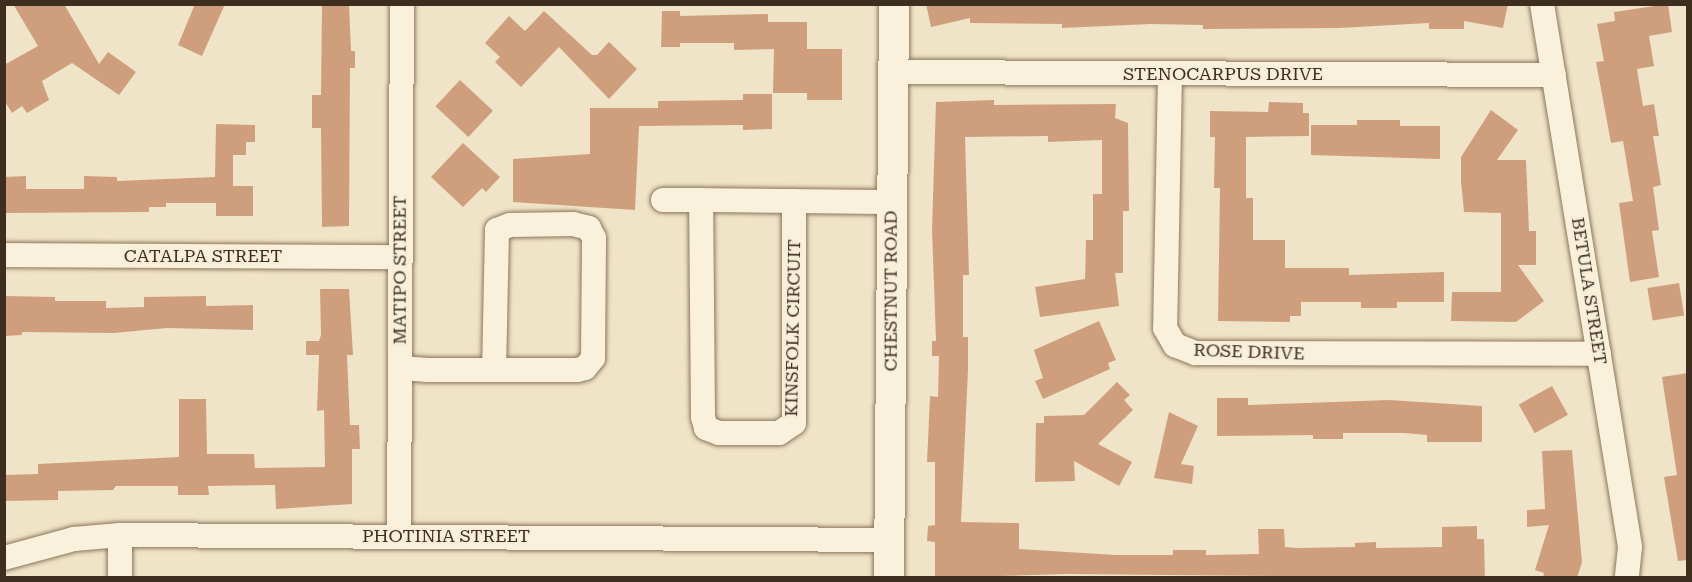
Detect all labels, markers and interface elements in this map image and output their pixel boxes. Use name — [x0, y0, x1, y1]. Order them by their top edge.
street label: STENOCARPUS DRIVE — [1123, 63, 1323, 85]
street label: MATIPO STREET — [389, 195, 411, 345]
street label: CHESTNUT ROAD — [880, 211, 902, 371]
street label: BETULA STREET — [1567, 216, 1611, 366]
street label: KINSFOLK CIRCUIT — [781, 239, 805, 417]
street label: CATALPA STREET — [124, 245, 282, 267]
street label: ROSE DRIVE — [1193, 339, 1305, 365]
street label: PHOTINIA STREET — [362, 525, 530, 547]

